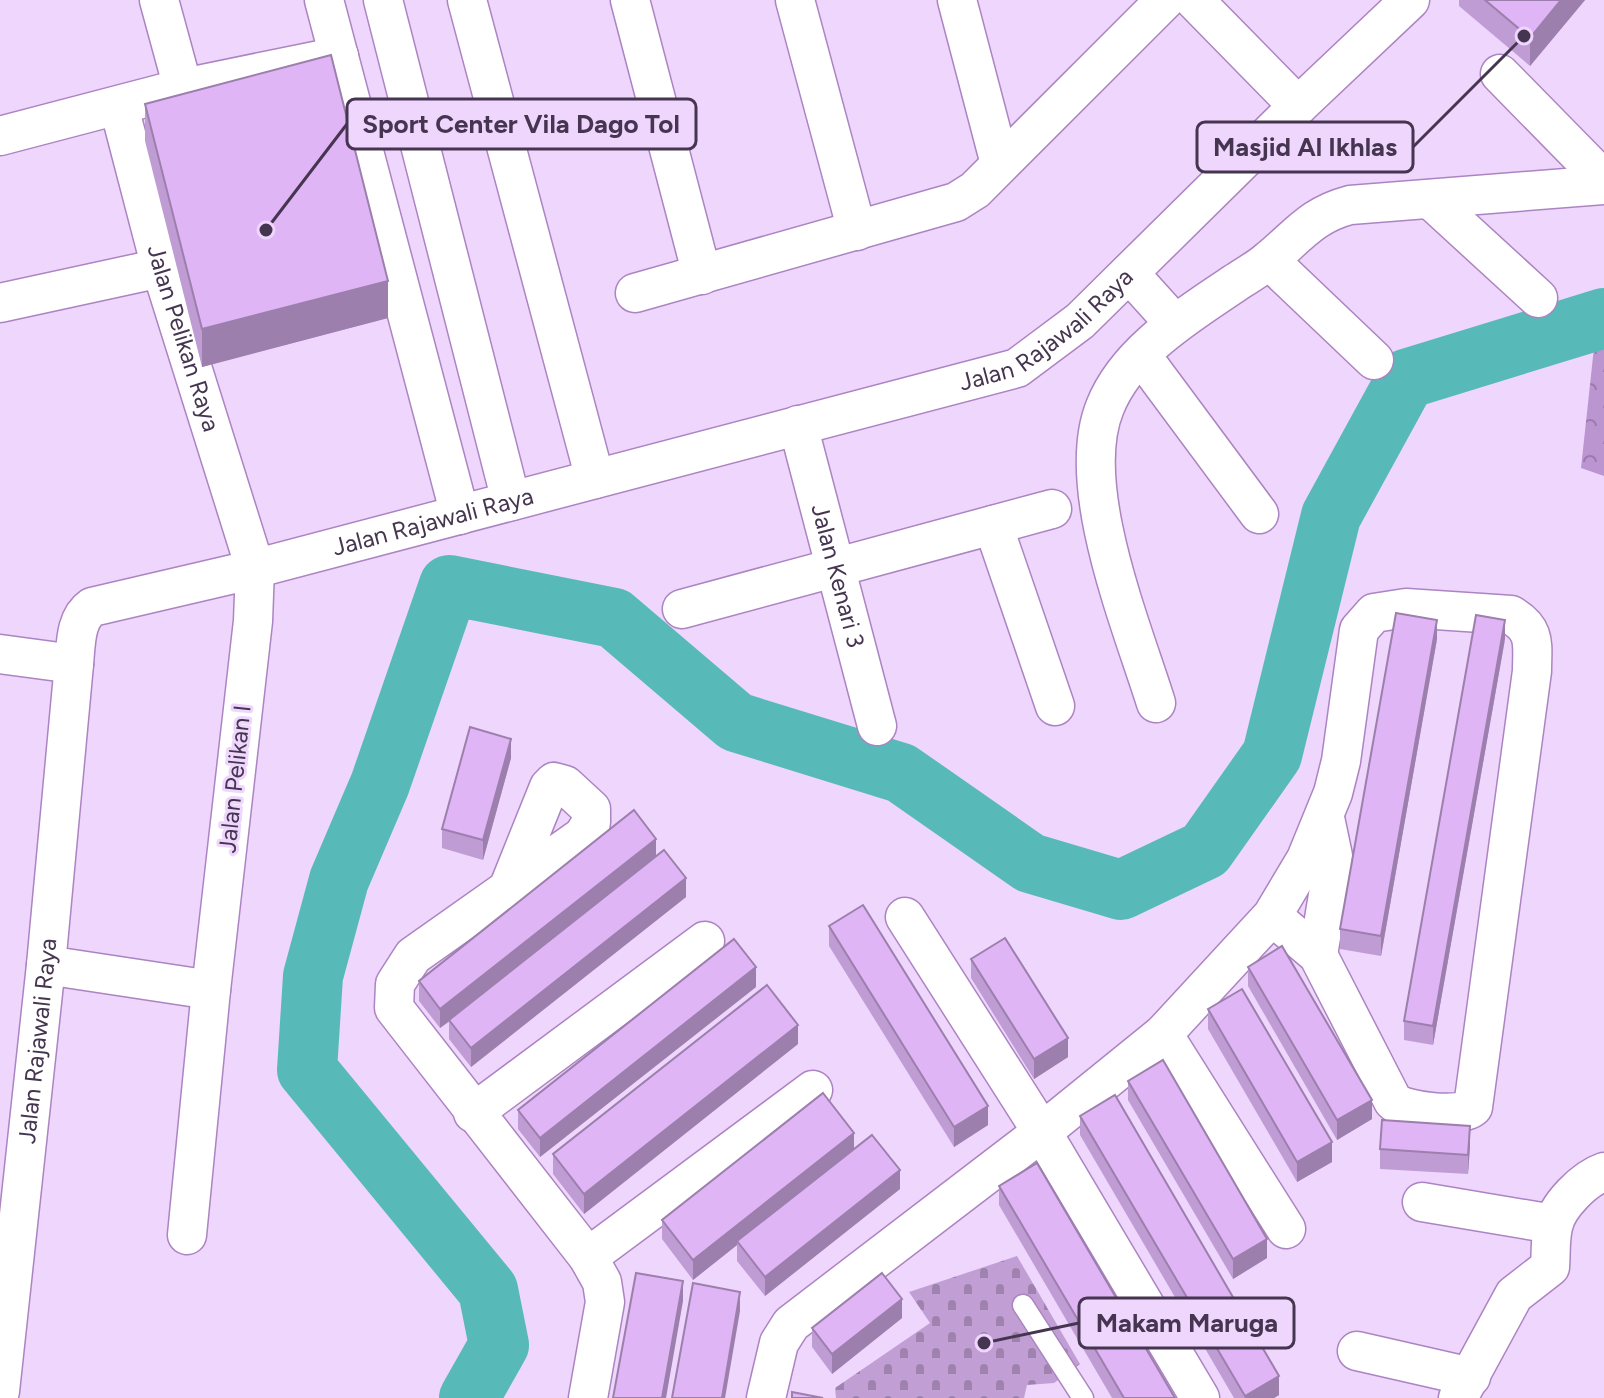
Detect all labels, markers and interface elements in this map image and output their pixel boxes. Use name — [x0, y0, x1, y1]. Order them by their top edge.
callout: Sport Center Vila Dago Tol — [347, 99, 696, 149]
text: Sport Center Vila Dago Tol — [362, 108, 680, 140]
callout: Masjid Al Ikhlas — [1197, 122, 1413, 172]
text: Masjid Al Ikhlas — [1213, 131, 1397, 163]
street label: Jalan Pelikan Raya — [142, 242, 226, 435]
street label: Jalan Rajawali Raya — [956, 262, 1139, 397]
street label: Jalan Rajawali Raya — [329, 481, 536, 562]
street label: Jalan Kenari 3 — [805, 501, 871, 651]
street label: Jalan Pelikan I — [212, 704, 257, 854]
street label: Jalan Rajawali Raya — [12, 937, 62, 1145]
callout: Makam Maruga — [1079, 1298, 1294, 1348]
text: Makam Maruga — [1096, 1307, 1278, 1339]

